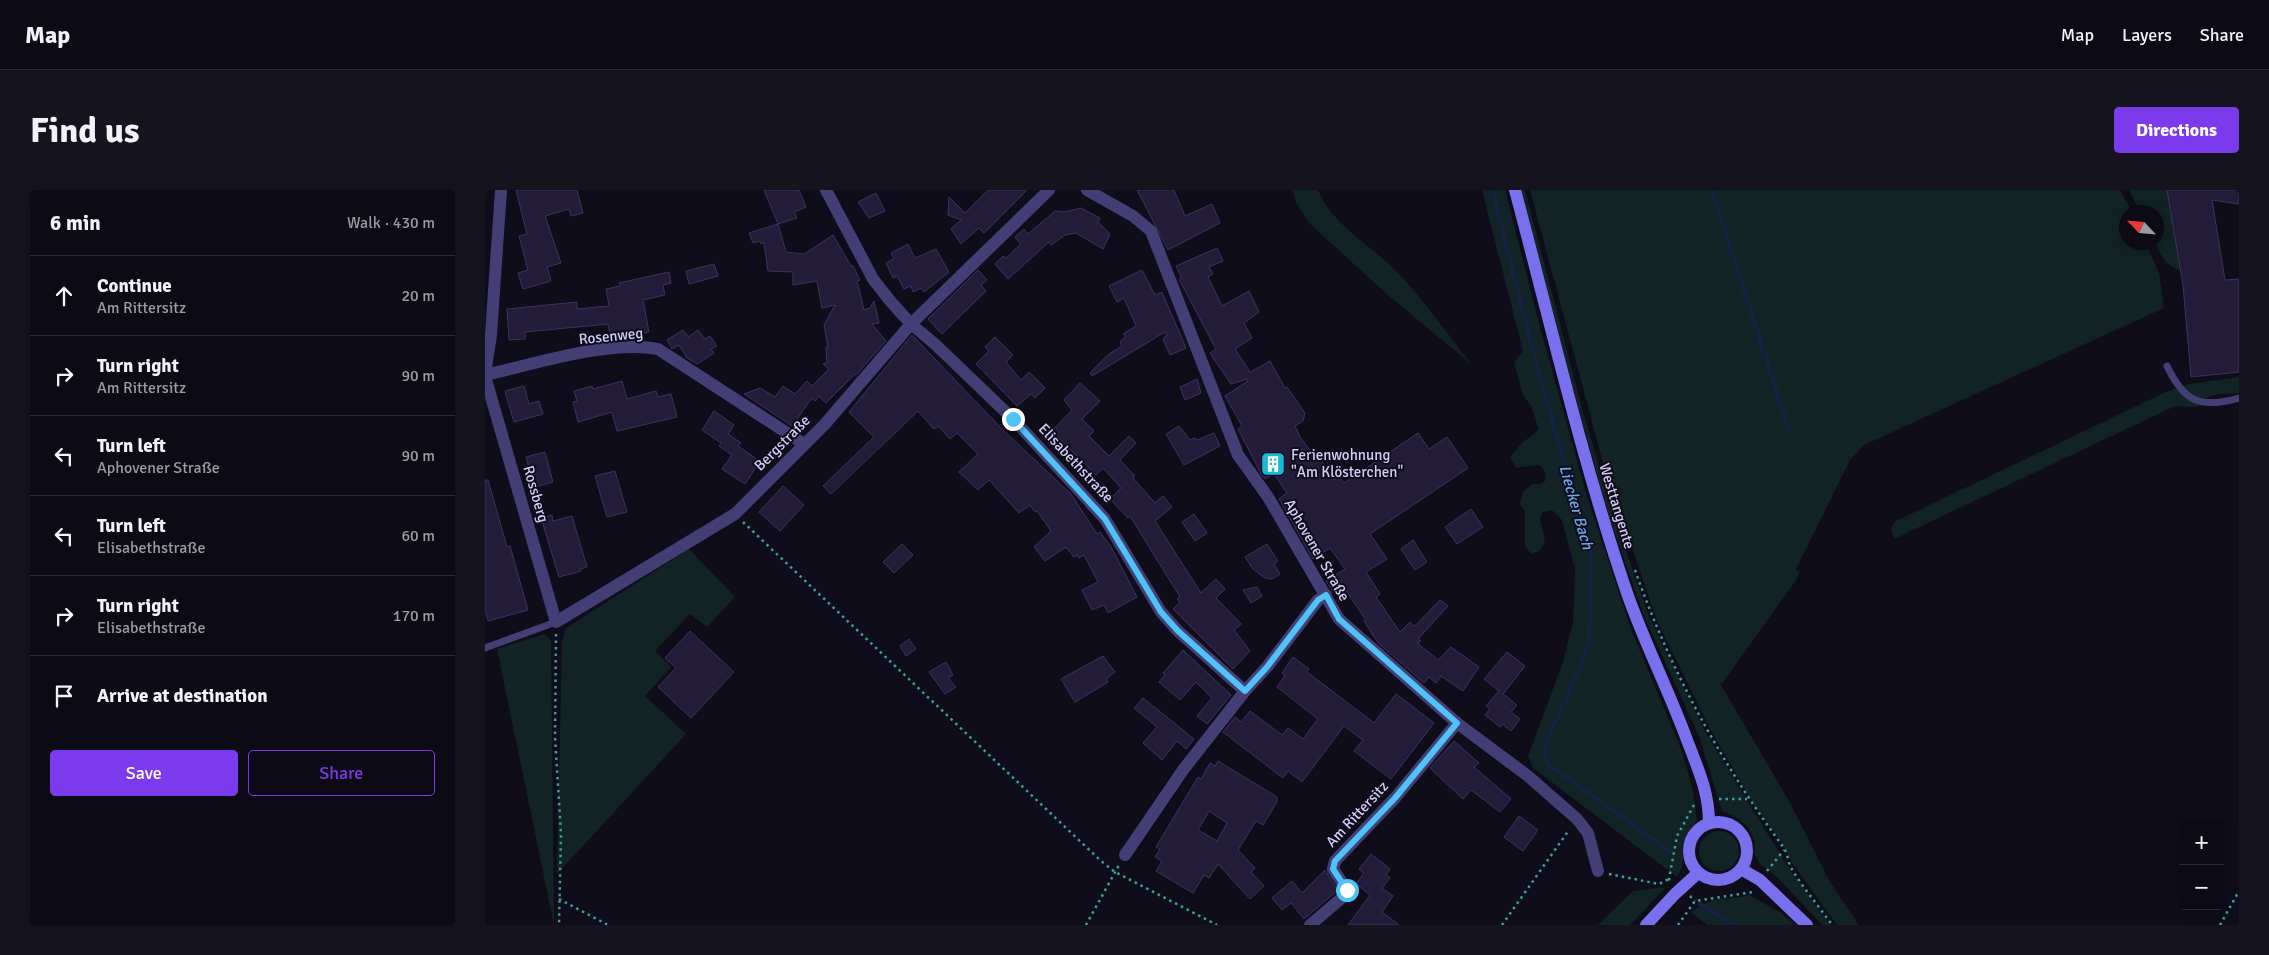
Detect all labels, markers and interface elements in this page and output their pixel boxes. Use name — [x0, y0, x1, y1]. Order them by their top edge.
text: Map — [25, 20, 70, 50]
text: Map — [2061, 24, 2094, 46]
text: Layers — [2122, 24, 2172, 46]
text: Share — [2200, 24, 2244, 46]
button: Directions — [2114, 107, 2239, 153]
text: Find us — [30, 109, 140, 152]
north arrow — [2119, 205, 2164, 250]
text: 6 min — [50, 210, 101, 236]
text: Walk · 430 m — [347, 213, 435, 233]
text: Continue — [97, 274, 172, 298]
icon: ahead — [50, 282, 78, 310]
text: 20 m — [401, 286, 435, 306]
text: Am Rittersitz — [97, 298, 186, 318]
street label: Rosenweg — [578, 324, 644, 348]
text: Turn right — [97, 354, 179, 378]
icon: right — [50, 362, 78, 390]
text: 90 m — [401, 366, 435, 386]
text: Am Rittersitz — [97, 378, 186, 398]
route end — [1002, 408, 1025, 431]
street label: Bergstraße — [750, 411, 814, 475]
street label: Elisabethstraße — [1035, 420, 1117, 506]
text: Turn left — [97, 434, 166, 458]
icon: left — [50, 442, 78, 470]
text: 90 m — [401, 446, 435, 466]
place label: Ferienwohnung "Am Klösterchen" — [1291, 446, 1404, 481]
building icon: Ferienwohnung "Am Klösterchen" — [1260, 451, 1286, 477]
text: Aphovener Straße — [97, 458, 220, 478]
street label: Westtangente — [1595, 461, 1639, 551]
street label: Rossberg — [519, 463, 553, 525]
water label: Liecker Bach — [1554, 463, 1598, 553]
street label: Aphovener Straße — [1280, 496, 1354, 604]
text: Turn left — [97, 514, 166, 538]
icon: left — [50, 522, 78, 550]
text: 60 m — [401, 526, 435, 546]
text: Elisabethstraße — [97, 538, 205, 558]
text: Turn right — [97, 594, 179, 618]
icon: right — [50, 602, 78, 630]
text: 170 m — [393, 606, 435, 626]
text: Elisabethstraße — [97, 618, 205, 638]
icon: arrive — [50, 682, 78, 710]
text: Arrive at destination — [97, 684, 268, 708]
button: Save — [50, 750, 238, 796]
button: Share — [248, 750, 435, 796]
street label: Am Rittersitz — [1322, 777, 1392, 851]
map controls — [2179, 820, 2224, 910]
button: + — [2179, 820, 2224, 865]
button: − — [2179, 865, 2224, 910]
route start — [1336, 879, 1359, 902]

